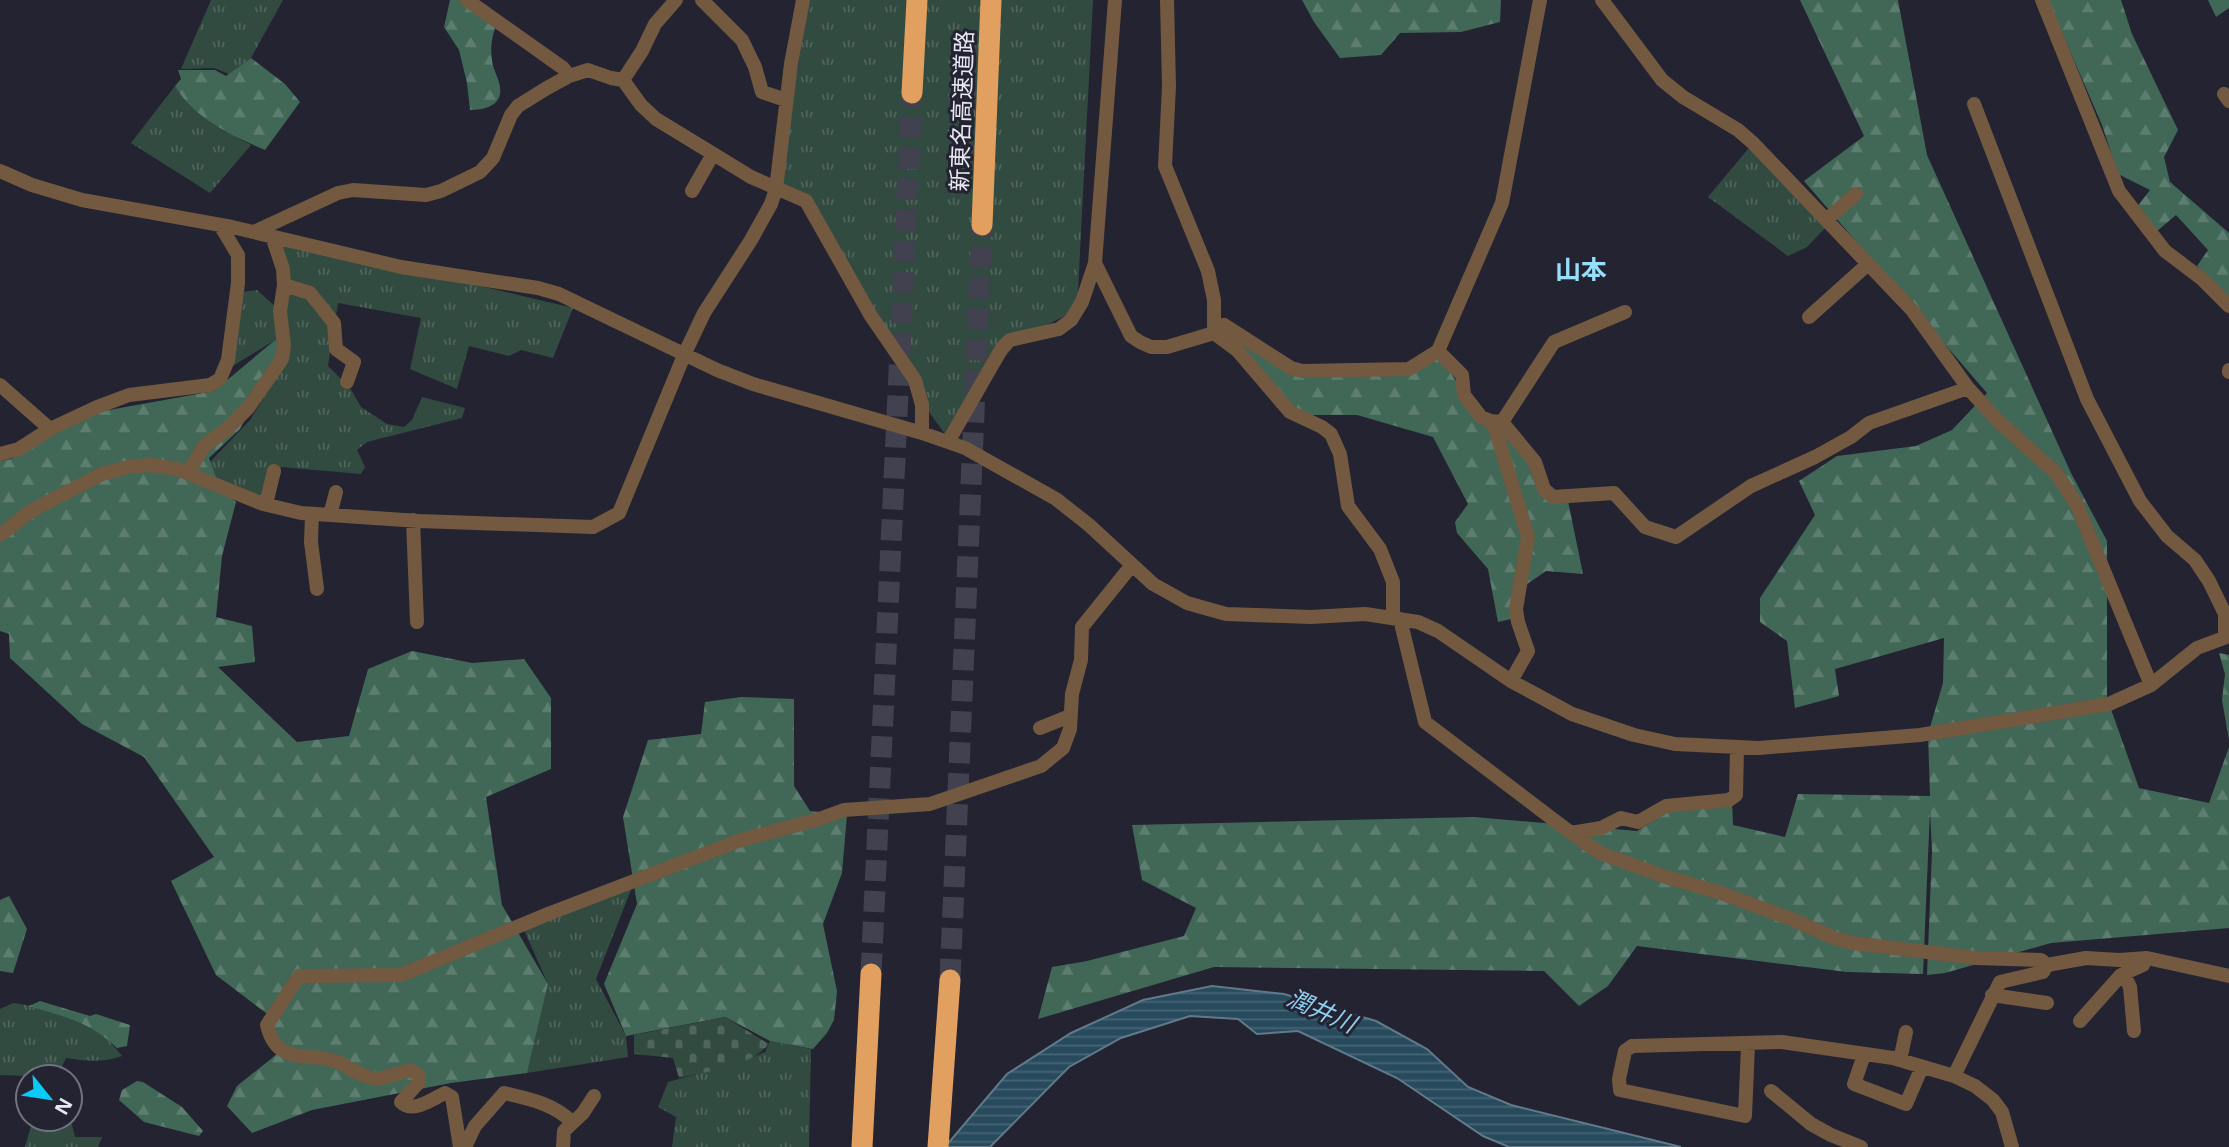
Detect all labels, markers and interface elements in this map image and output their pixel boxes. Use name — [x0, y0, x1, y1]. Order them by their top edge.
street label: 新東名高速道路 — [942, 30, 980, 192]
district label: 山本 — [1555, 251, 1607, 287]
water label: 潤井川 — [1282, 980, 1364, 1041]
north arrow — [14, 1063, 84, 1133]
text: N — [49, 1093, 79, 1120]

